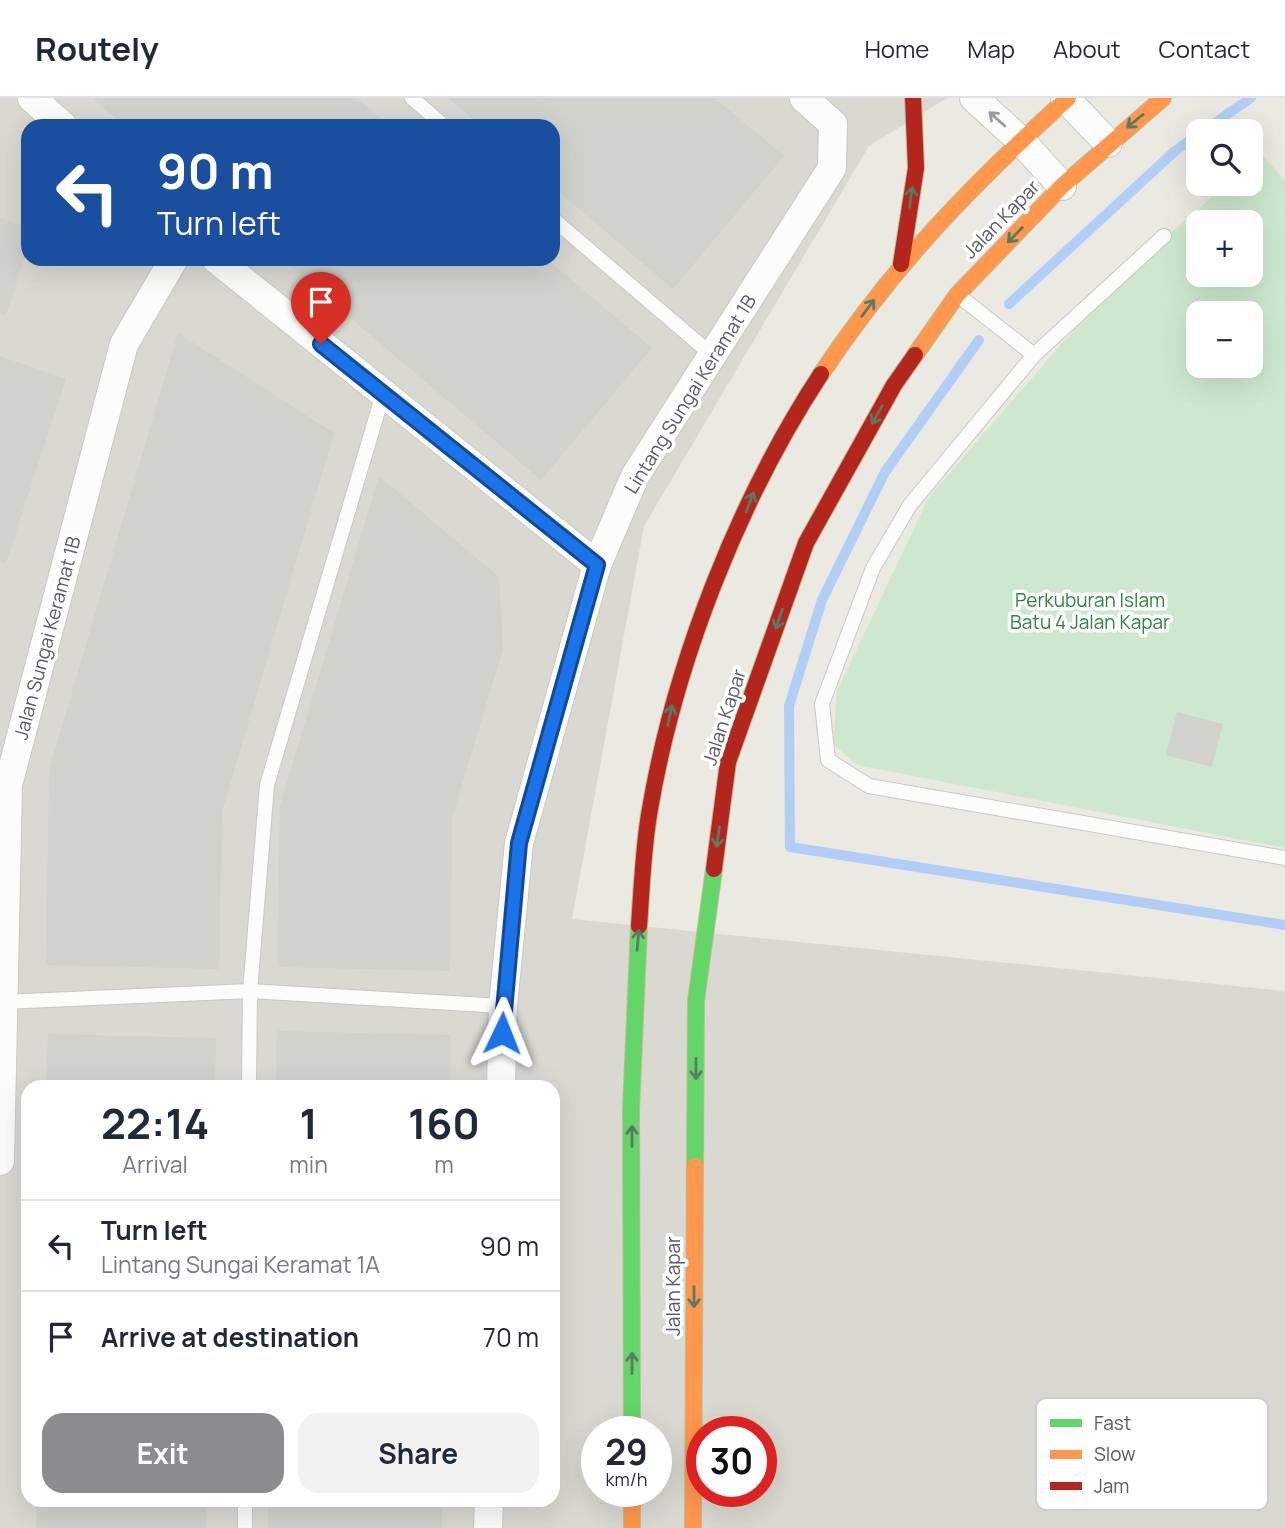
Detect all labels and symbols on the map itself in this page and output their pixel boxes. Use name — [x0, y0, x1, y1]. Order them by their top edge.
one-way arrow — [989, 112, 1007, 128]
one-way arrow — [1127, 113, 1145, 129]
street label: Jalan Kapar — [957, 174, 1045, 264]
one-way arrow — [905, 186, 918, 209]
one-way arrow — [1006, 226, 1023, 243]
pin — [291, 272, 351, 344]
street label: Lintang Sungai Keramat 1B — [618, 289, 762, 498]
one-way arrow — [860, 299, 875, 318]
one-way arrow — [870, 404, 884, 424]
one-way arrow — [744, 492, 757, 514]
street label: Jalan Sungai Keramat 1B — [7, 533, 87, 743]
park label: Perkuburan Islam Batu 4 Jalan Kapar — [1010, 587, 1170, 635]
one-way arrow — [772, 608, 785, 630]
street label: Jalan Kapar — [696, 665, 752, 769]
one-way arrow — [664, 704, 678, 727]
one-way arrow — [712, 825, 725, 848]
one-way arrow — [632, 929, 645, 952]
position arrow — [465, 996, 539, 1070]
one-way arrow — [689, 1058, 702, 1081]
one-way arrow — [625, 1125, 639, 1148]
street label: Jalan Kapar — [660, 1236, 686, 1336]
one-way arrow — [687, 1285, 701, 1308]
one-way arrow — [625, 1352, 639, 1375]
legend — [1036, 1398, 1268, 1510]
text: Fast — [1094, 1410, 1131, 1436]
speed limit sign: 30 — [686, 1416, 777, 1507]
text: Slow — [1094, 1441, 1136, 1467]
text: Jam — [1094, 1473, 1129, 1499]

